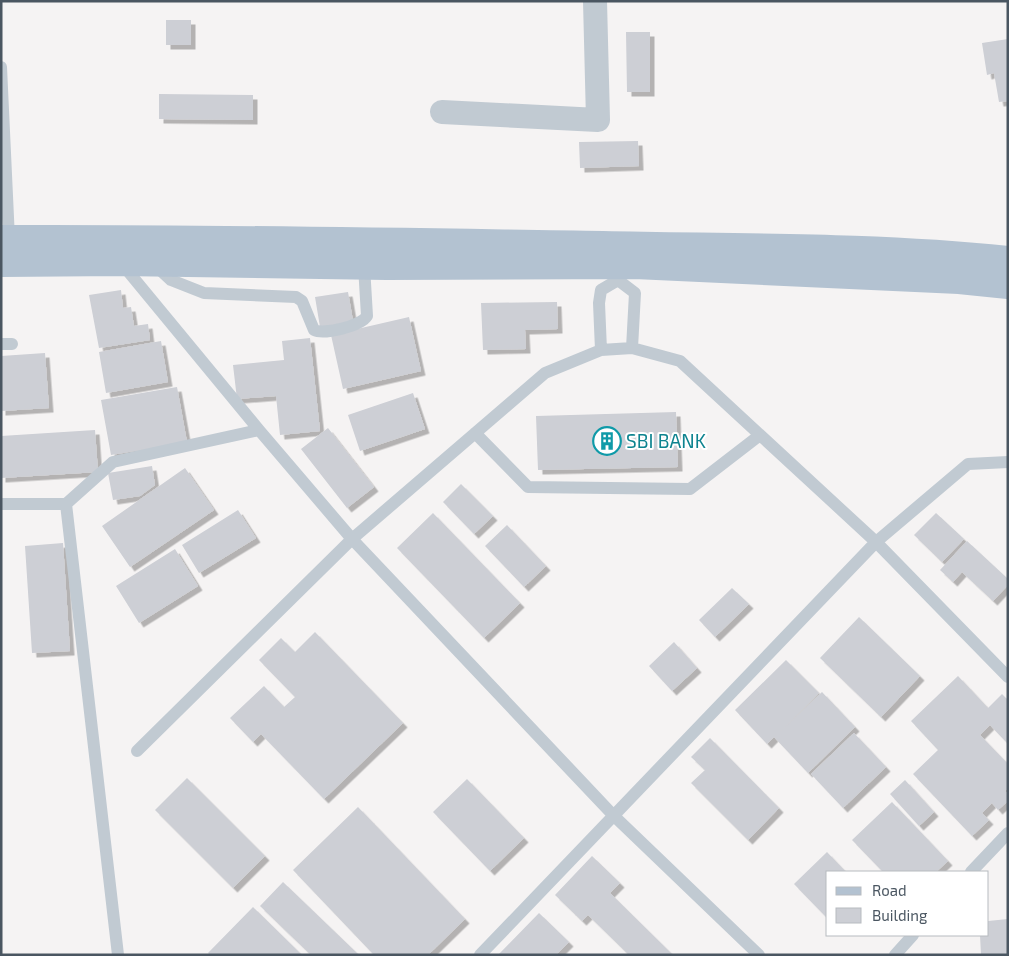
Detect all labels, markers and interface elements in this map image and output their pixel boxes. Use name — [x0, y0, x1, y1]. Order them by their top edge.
building icon: SBI BANK — [592, 426, 622, 456]
place label: SBI BANK — [626, 429, 706, 452]
legend — [826, 871, 989, 936]
text: Road — [872, 881, 907, 899]
text: Building — [872, 906, 928, 924]

